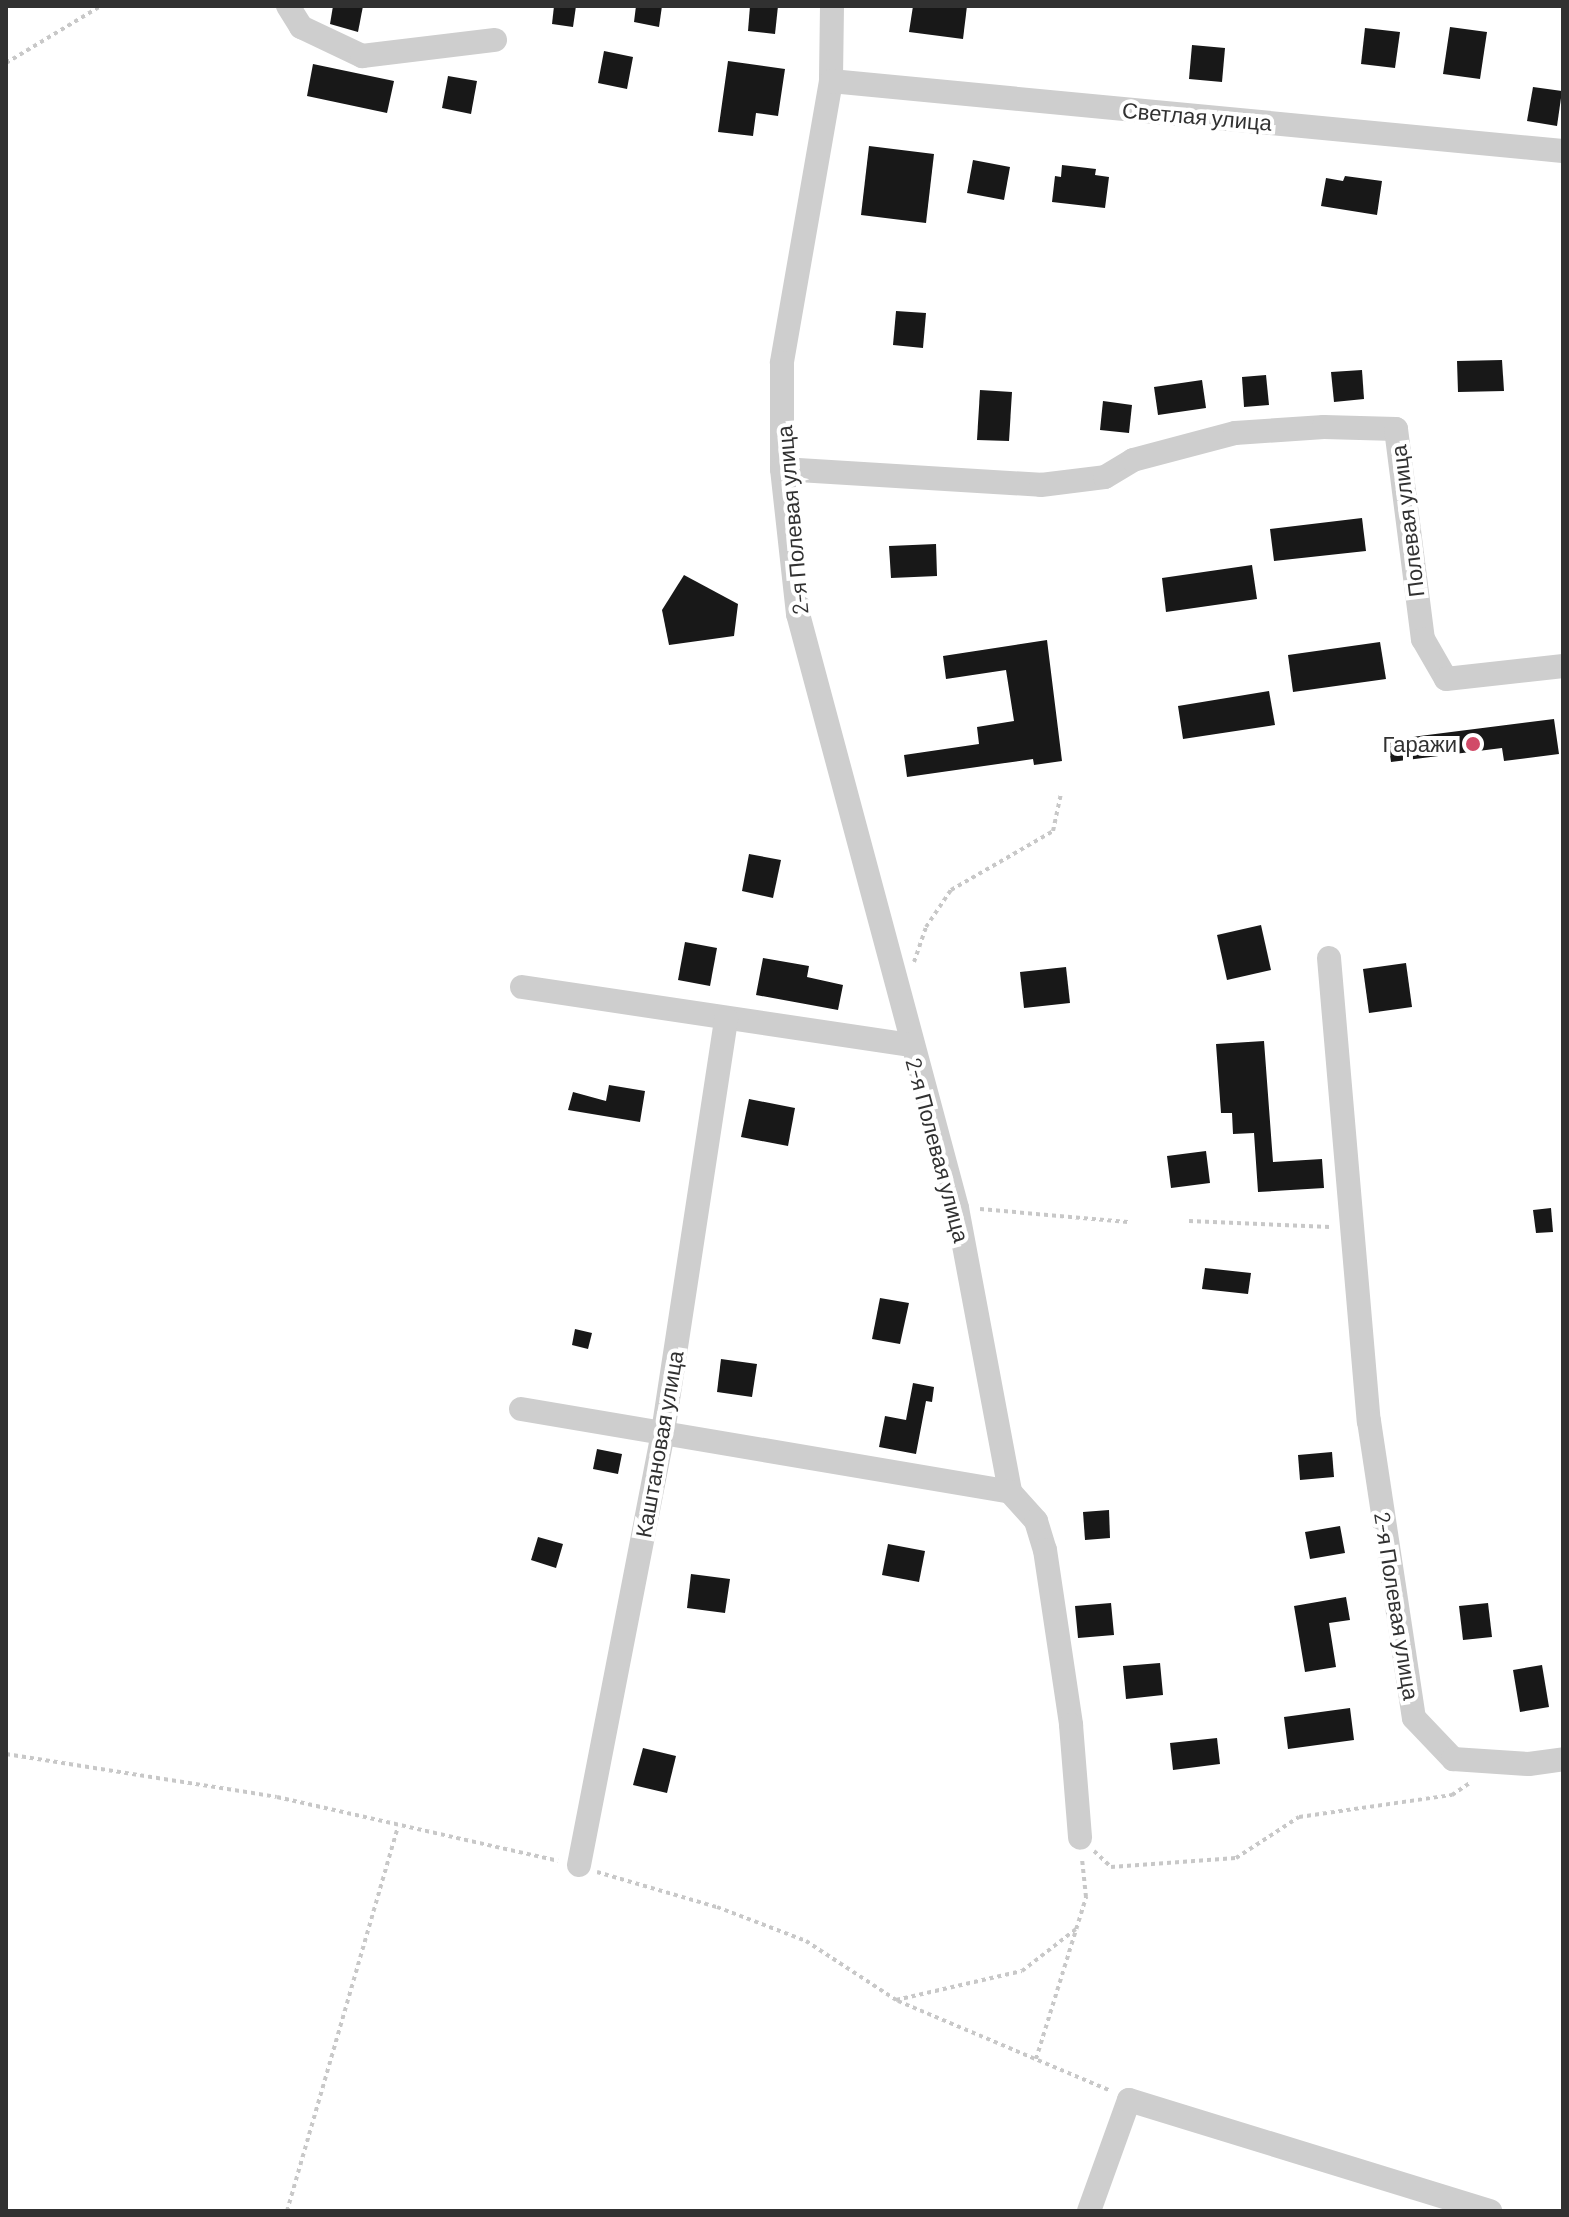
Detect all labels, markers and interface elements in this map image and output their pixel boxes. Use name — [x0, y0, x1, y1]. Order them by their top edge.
street label: Светлая улица — [1121, 96, 1273, 136]
street label: 2-я Полевая улица — [771, 424, 813, 616]
street label: Полевая улица — [1385, 443, 1429, 599]
place label: Гаражи — [1383, 731, 1457, 757]
marker: Гаражи — [1464, 735, 1482, 753]
street label: 2-я Полевая улица — [901, 1055, 975, 1245]
street label: Каштановая улица — [630, 1348, 688, 1540]
street label: 2-я Полевая улица — [1369, 1510, 1425, 1702]

